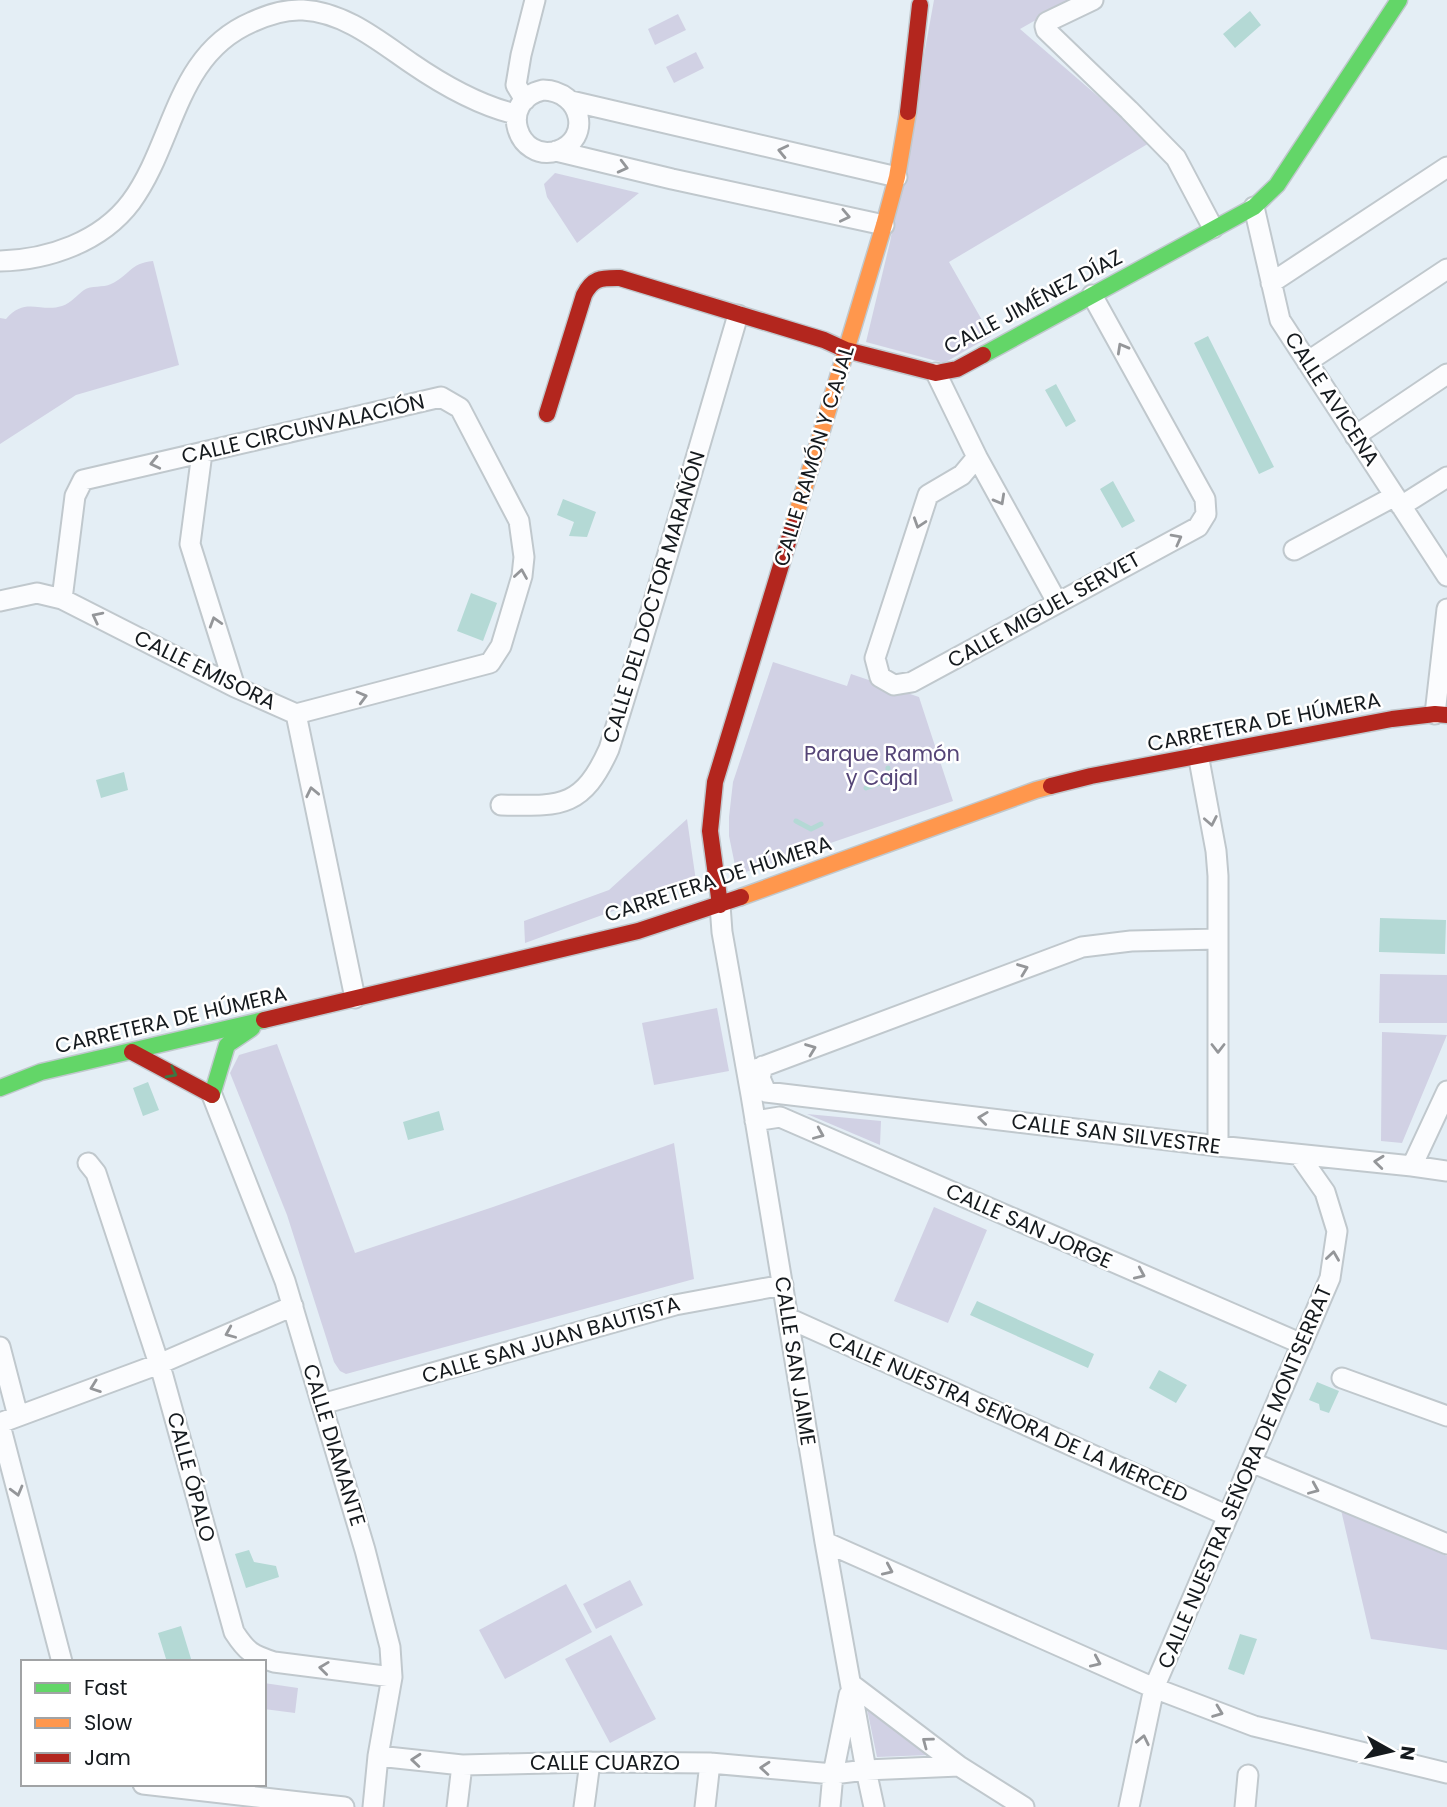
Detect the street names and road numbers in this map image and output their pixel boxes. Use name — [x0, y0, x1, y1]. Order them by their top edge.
street label: CALLE JIMÉNEZ DÍAZ — [939, 242, 1127, 361]
street label: CALLE AVICENA — [1278, 326, 1387, 471]
street label: CALLE RAMÓN Y CAJAL — [766, 342, 861, 570]
street label: CALLE CIRCUNVALACIÓN — [179, 386, 427, 471]
street label: CALLE DEL DOCTOR MARAÑÓN — [595, 447, 712, 747]
street label: CALLE MIGUEL SERVET — [942, 544, 1145, 675]
street label: CALLE EMISORA — [129, 623, 281, 716]
street label: CARRETERA DE HÚMERA — [1145, 685, 1383, 758]
street label: CARRETERA DE HÚMERA — [601, 828, 835, 929]
street label: CARRETERA DE HÚMERA — [52, 979, 290, 1060]
street label: CALLE SAN SILVESTRE — [1010, 1106, 1222, 1161]
street label: CALLE SAN JORGE — [941, 1176, 1117, 1275]
street label: CALLE SAN JAIME — [768, 1274, 823, 1448]
street label: CALLE NUESTRA SEÑORA DE MONTSERRAT — [1150, 1281, 1339, 1673]
street label: CALLE SAN JUAN BAUTISTA — [418, 1289, 683, 1390]
street label: CALLE NUESTRA SEÑORA DE LA MERCED — [824, 1324, 1193, 1509]
street label: CALLE DIAMANTE — [296, 1360, 373, 1530]
street label: CALLE ÓPALO — [160, 1409, 223, 1545]
street label: CALLE CUARZO — [530, 1748, 680, 1777]

